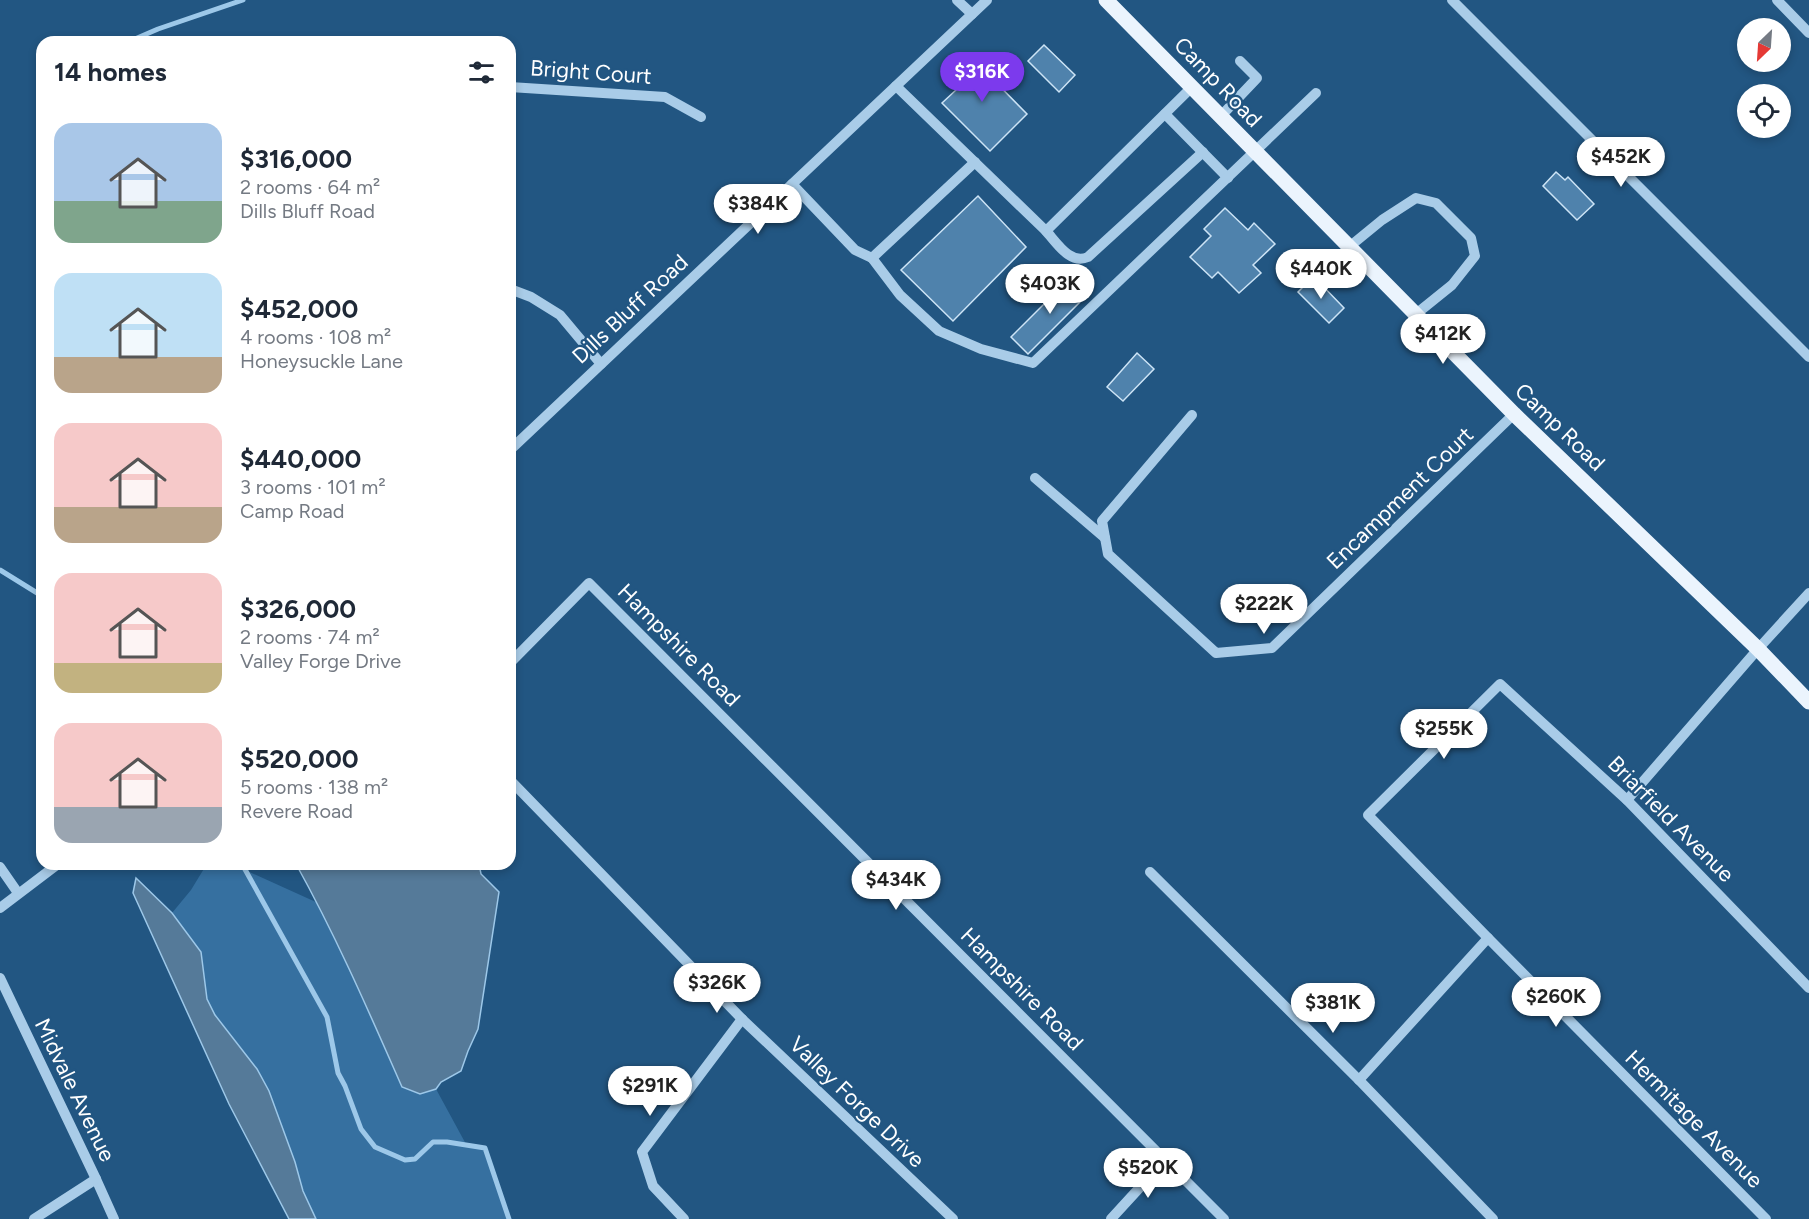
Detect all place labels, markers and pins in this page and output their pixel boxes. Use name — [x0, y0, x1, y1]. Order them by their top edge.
pin: $316K — [940, 52, 1024, 103]
pin: $452K — [1579, 137, 1663, 188]
pin: $384K — [716, 184, 800, 235]
pin: $440K — [1279, 249, 1363, 300]
pin: $403K — [1008, 264, 1092, 315]
pin: $412K — [1401, 314, 1485, 365]
pin: $222K — [1222, 584, 1306, 635]
pin: $255K — [1402, 709, 1486, 760]
pin: $434K — [854, 860, 938, 911]
pin: $326K — [675, 963, 759, 1014]
pin: $260K — [1514, 977, 1598, 1028]
pin: $381K — [1291, 983, 1375, 1034]
pin: $291K — [608, 1066, 692, 1117]
pin: $520K — [1106, 1148, 1190, 1199]

